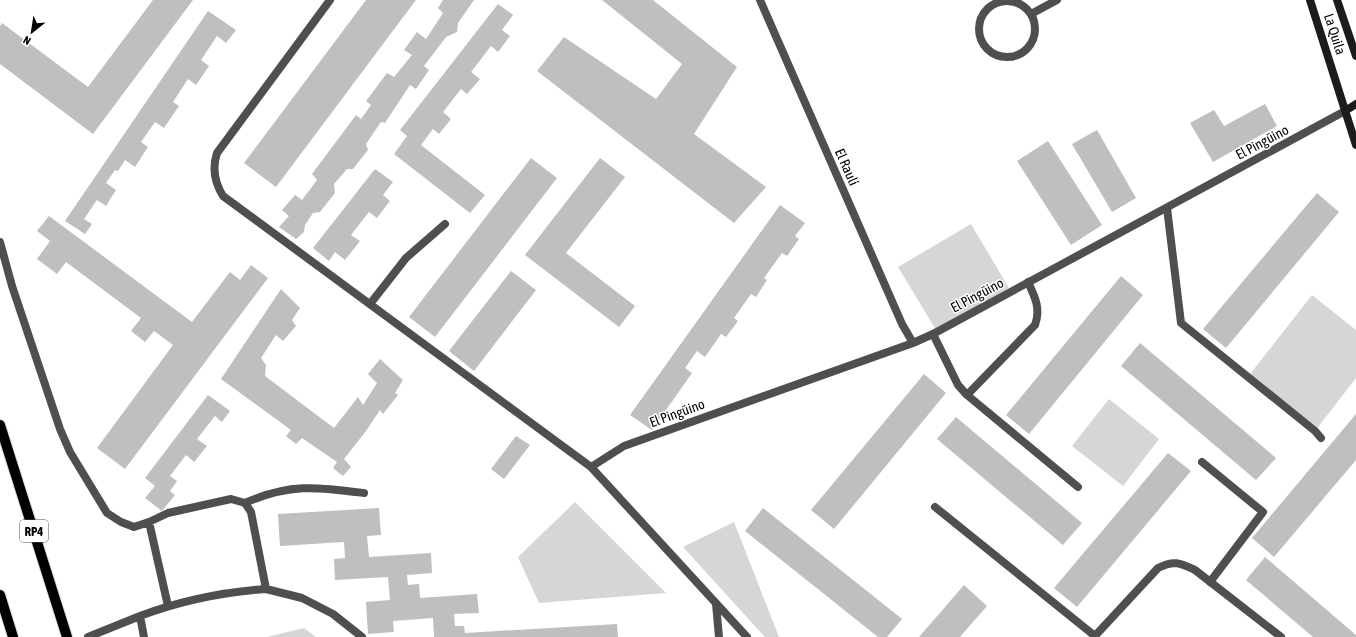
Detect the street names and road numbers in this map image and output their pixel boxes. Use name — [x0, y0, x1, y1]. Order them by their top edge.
street label: La Quila — [1321, 11, 1349, 57]
street label: El Pingüino — [1233, 121, 1291, 163]
street label: El Raulí — [832, 146, 862, 188]
street label: El Pingüino — [948, 274, 1006, 316]
street label: El Pingüino — [647, 396, 707, 430]
road number: RP4 — [20, 520, 48, 542]

